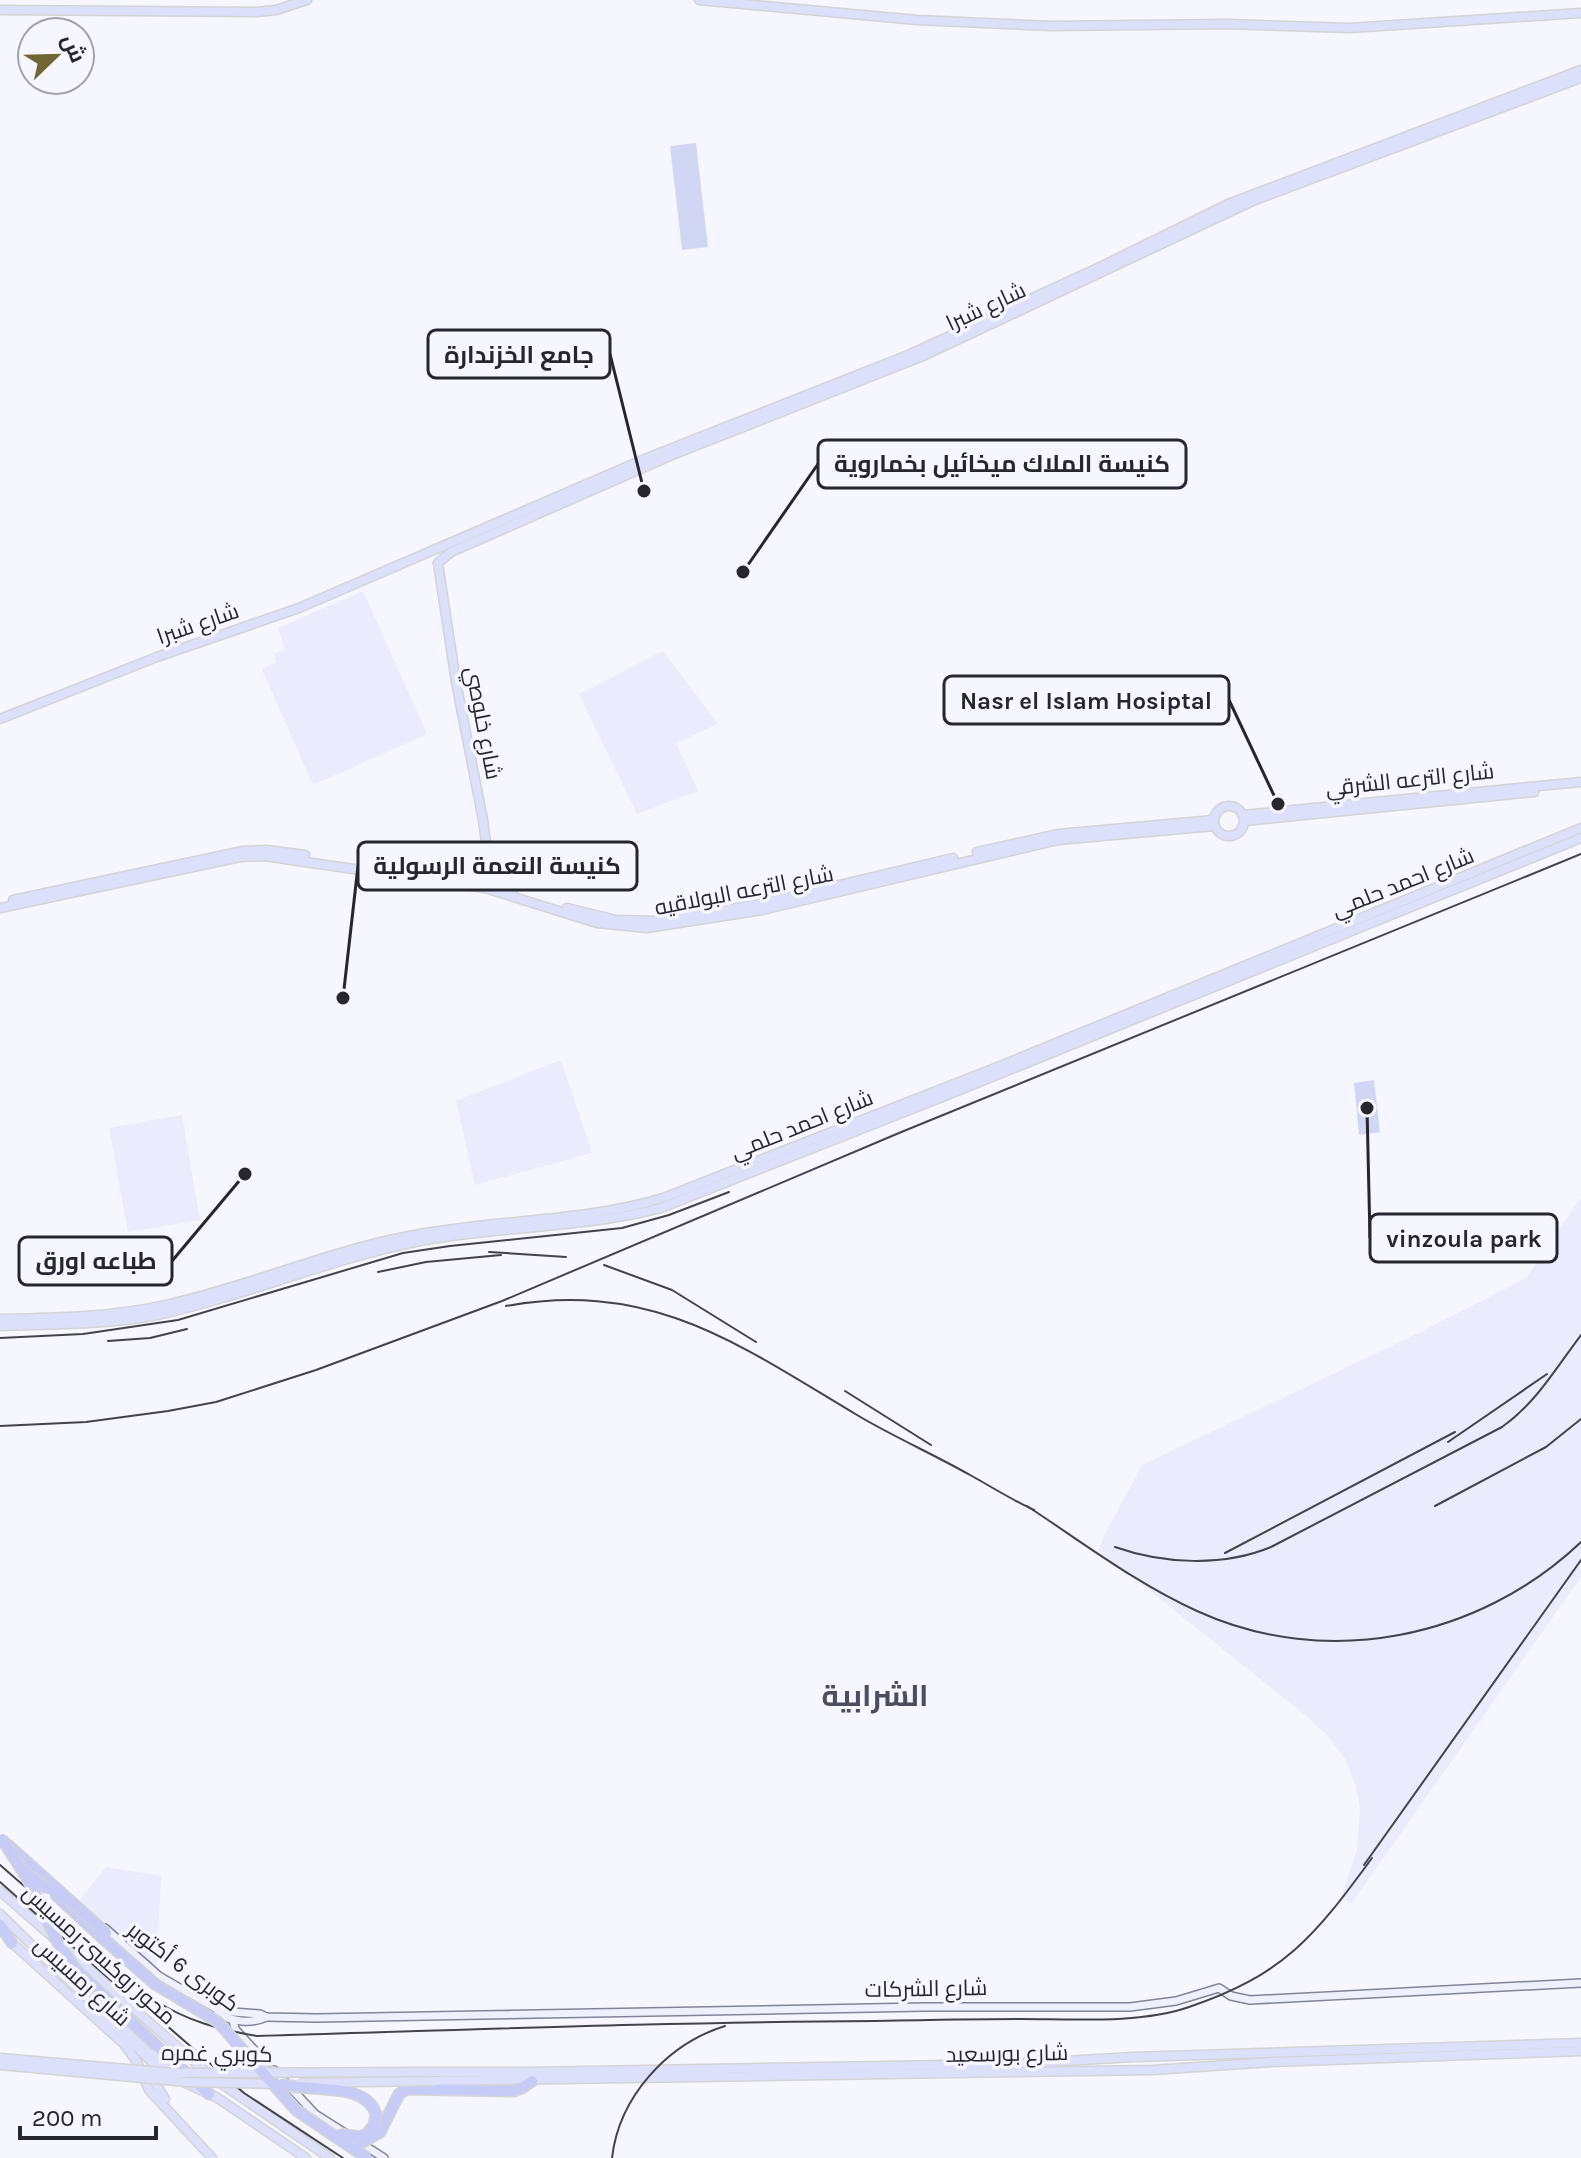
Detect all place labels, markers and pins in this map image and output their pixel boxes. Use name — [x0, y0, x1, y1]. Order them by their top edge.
callout: جامع الخزندارة — [428, 330, 610, 378]
callout: كنيسة الملاك ميخائيل بخماروية — [818, 440, 1186, 488]
callout: Nasr el Islam Hosiptal — [944, 676, 1229, 724]
callout: كنيسة النعمة الرسولية — [358, 842, 637, 890]
callout: vinzoula park — [1370, 1214, 1557, 1262]
callout: طباعه اورق — [19, 1237, 172, 1285]

